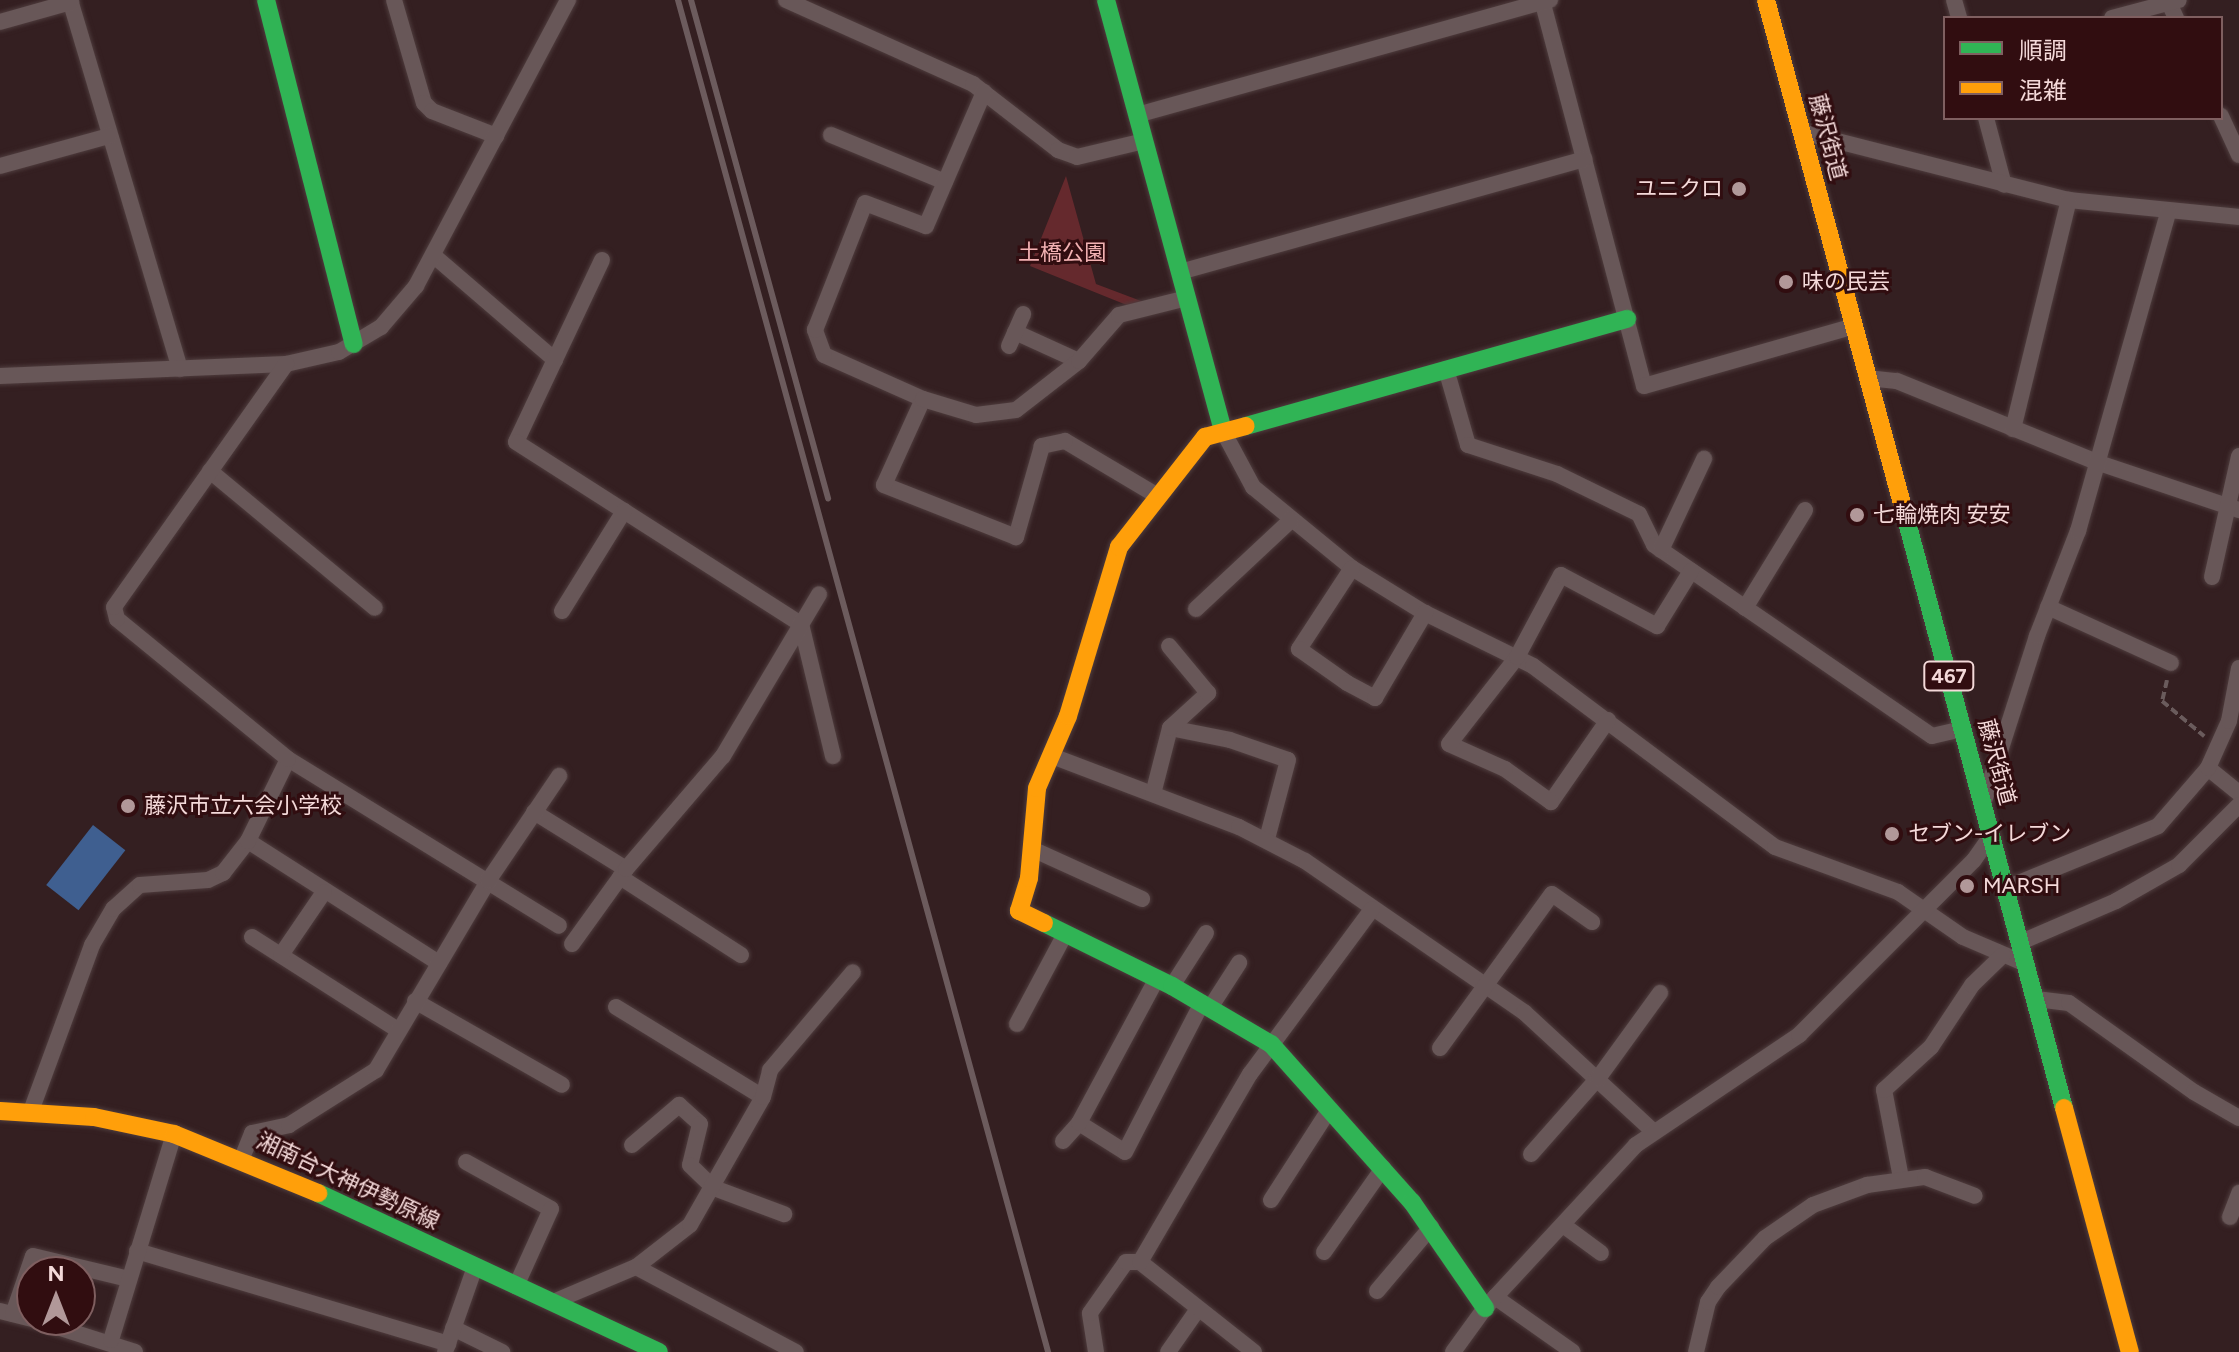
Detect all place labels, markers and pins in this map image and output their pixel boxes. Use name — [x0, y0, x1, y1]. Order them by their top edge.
place label: ユニクロ — [1635, 176, 1723, 202]
marker: ユニクロ — [1730, 180, 1748, 198]
place label: 味の民芸 — [1802, 269, 1890, 295]
marker: 味の民芸 — [1777, 273, 1795, 291]
place label: 七輪焼肉 安安 — [1873, 502, 2010, 528]
marker: 七輪焼肉 安安 — [1848, 506, 1866, 524]
place label: 藤沢市立六会小学校 — [144, 793, 342, 819]
marker: 藤沢市立六会小学校 — [119, 797, 137, 815]
place label: セブン-イレブン — [1908, 821, 2071, 847]
marker: セブン-イレブン — [1883, 825, 1901, 843]
place label: MARSH — [1983, 873, 2060, 899]
marker: MARSH — [1958, 877, 1976, 895]

